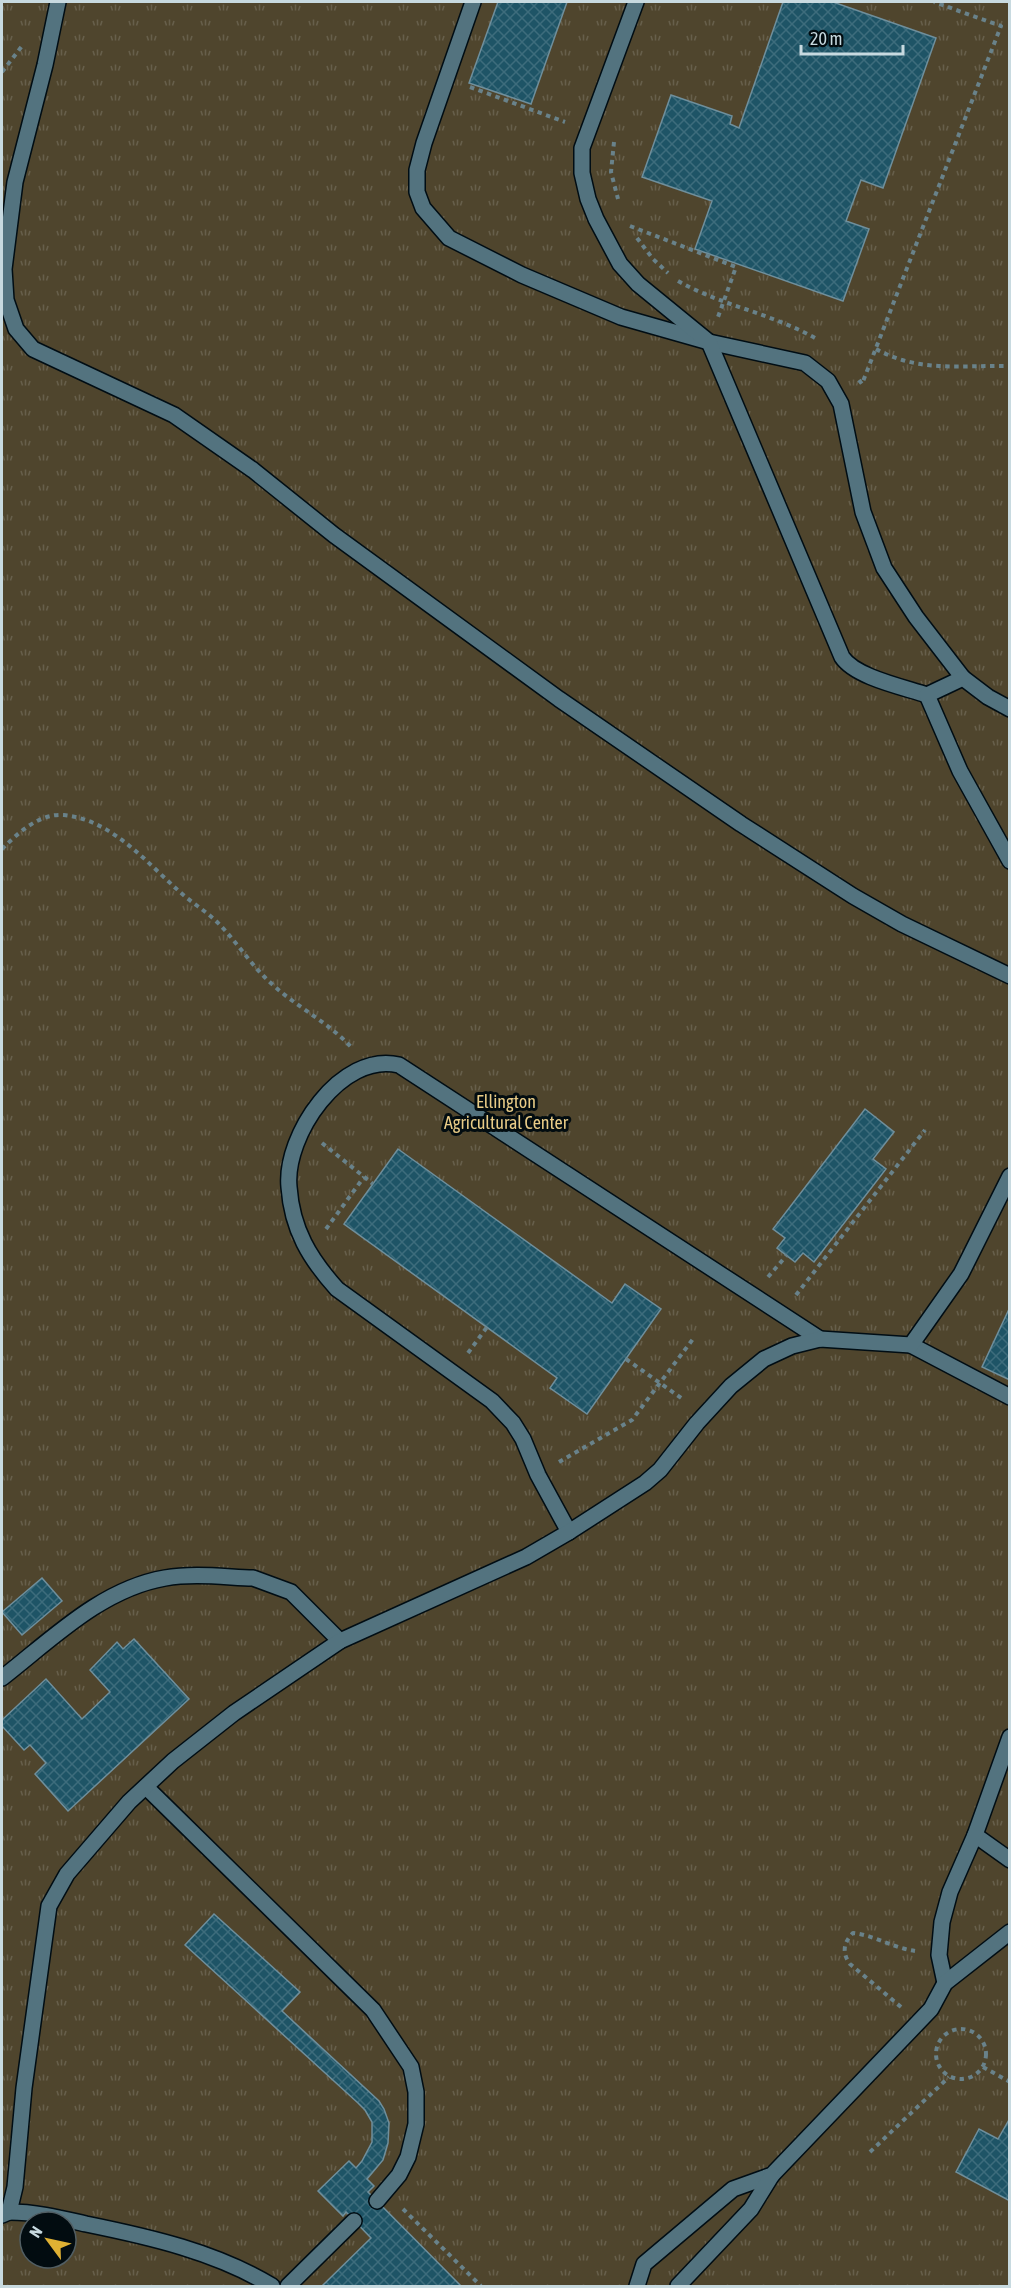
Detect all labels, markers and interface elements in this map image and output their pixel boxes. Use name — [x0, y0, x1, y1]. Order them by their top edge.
scale bar — [801, 18, 903, 56]
text: 20 m — [810, 28, 842, 49]
park label: Ellington Agricultural Center — [444, 1091, 569, 1133]
north arrow — [18, 2210, 78, 2270]
text: N — [25, 2223, 46, 2241]

